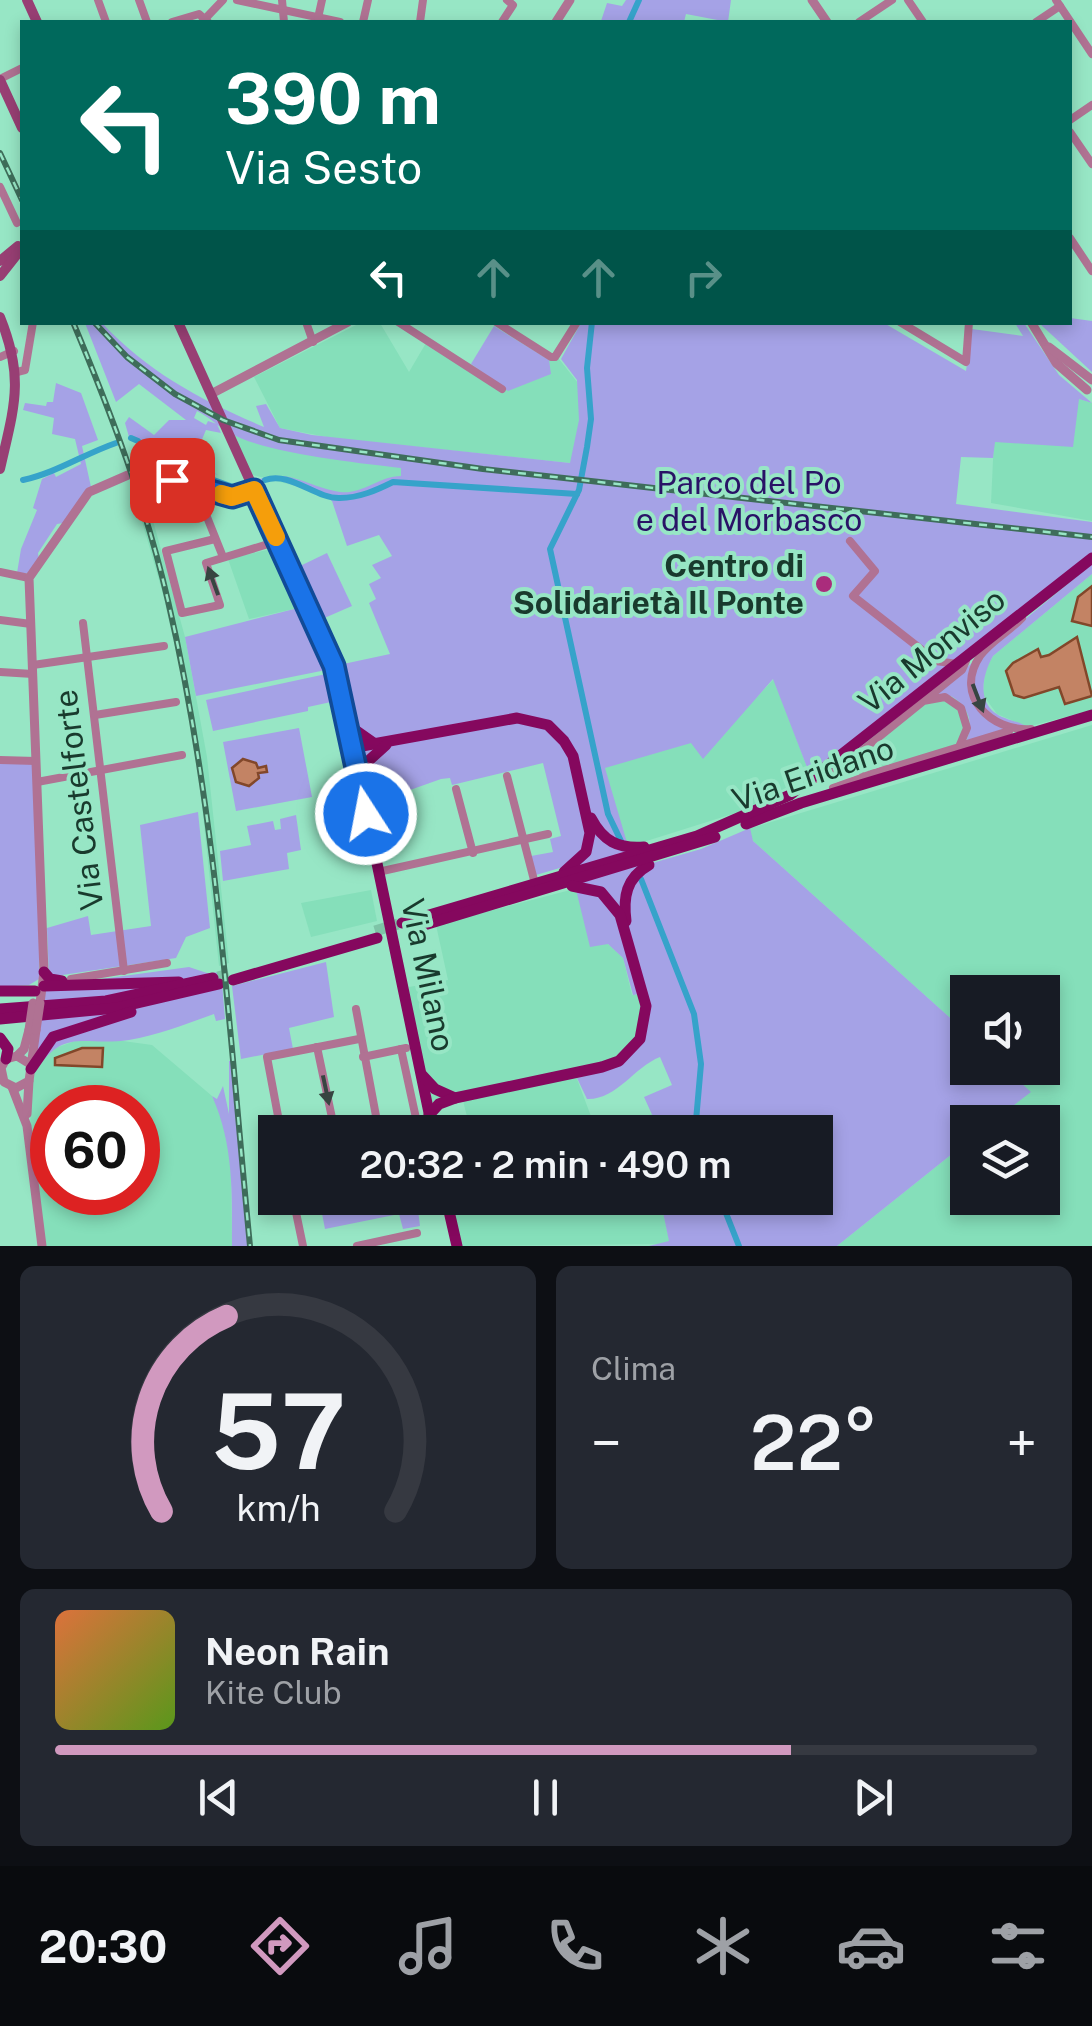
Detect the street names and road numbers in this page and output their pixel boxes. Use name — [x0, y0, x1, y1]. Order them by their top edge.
street label: Via Monviso — [851, 580, 1012, 721]
street label: Via Castelforte — [47, 688, 110, 912]
street label: Via Eridano — [727, 729, 898, 818]
street label: Via Milano — [394, 895, 463, 1055]

